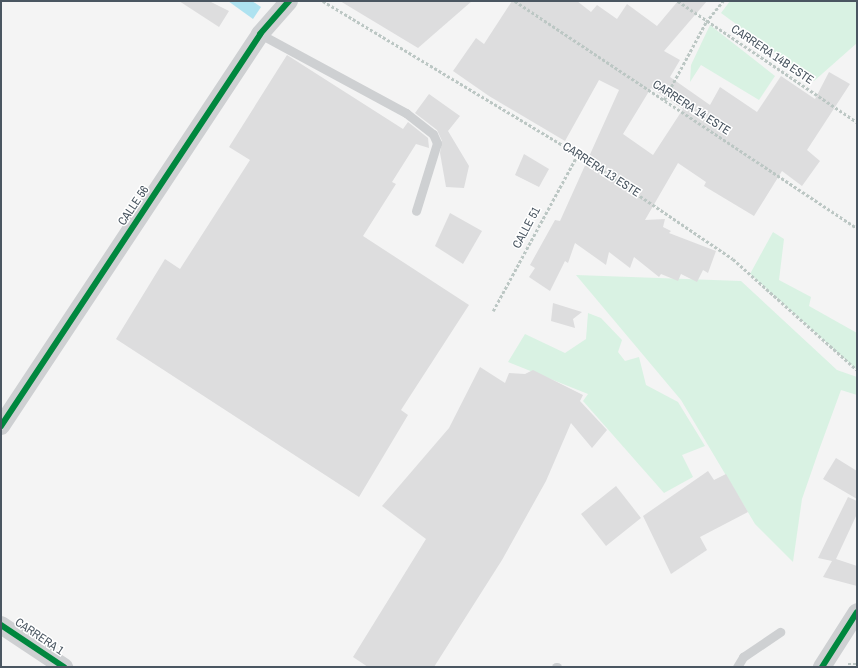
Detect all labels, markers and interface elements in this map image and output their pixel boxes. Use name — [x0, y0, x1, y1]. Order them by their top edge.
street label: CARRERA 14B ESTE — [728, 22, 816, 88]
street label: CARRERA 14 ESTE — [649, 77, 733, 139]
street label: CARRERA 13 ESTE — [559, 139, 643, 201]
street label: CALLE 56 — [115, 183, 153, 229]
street label: CALLE 51 — [510, 205, 544, 251]
street label: CARRERA 1 — [12, 615, 66, 659]

